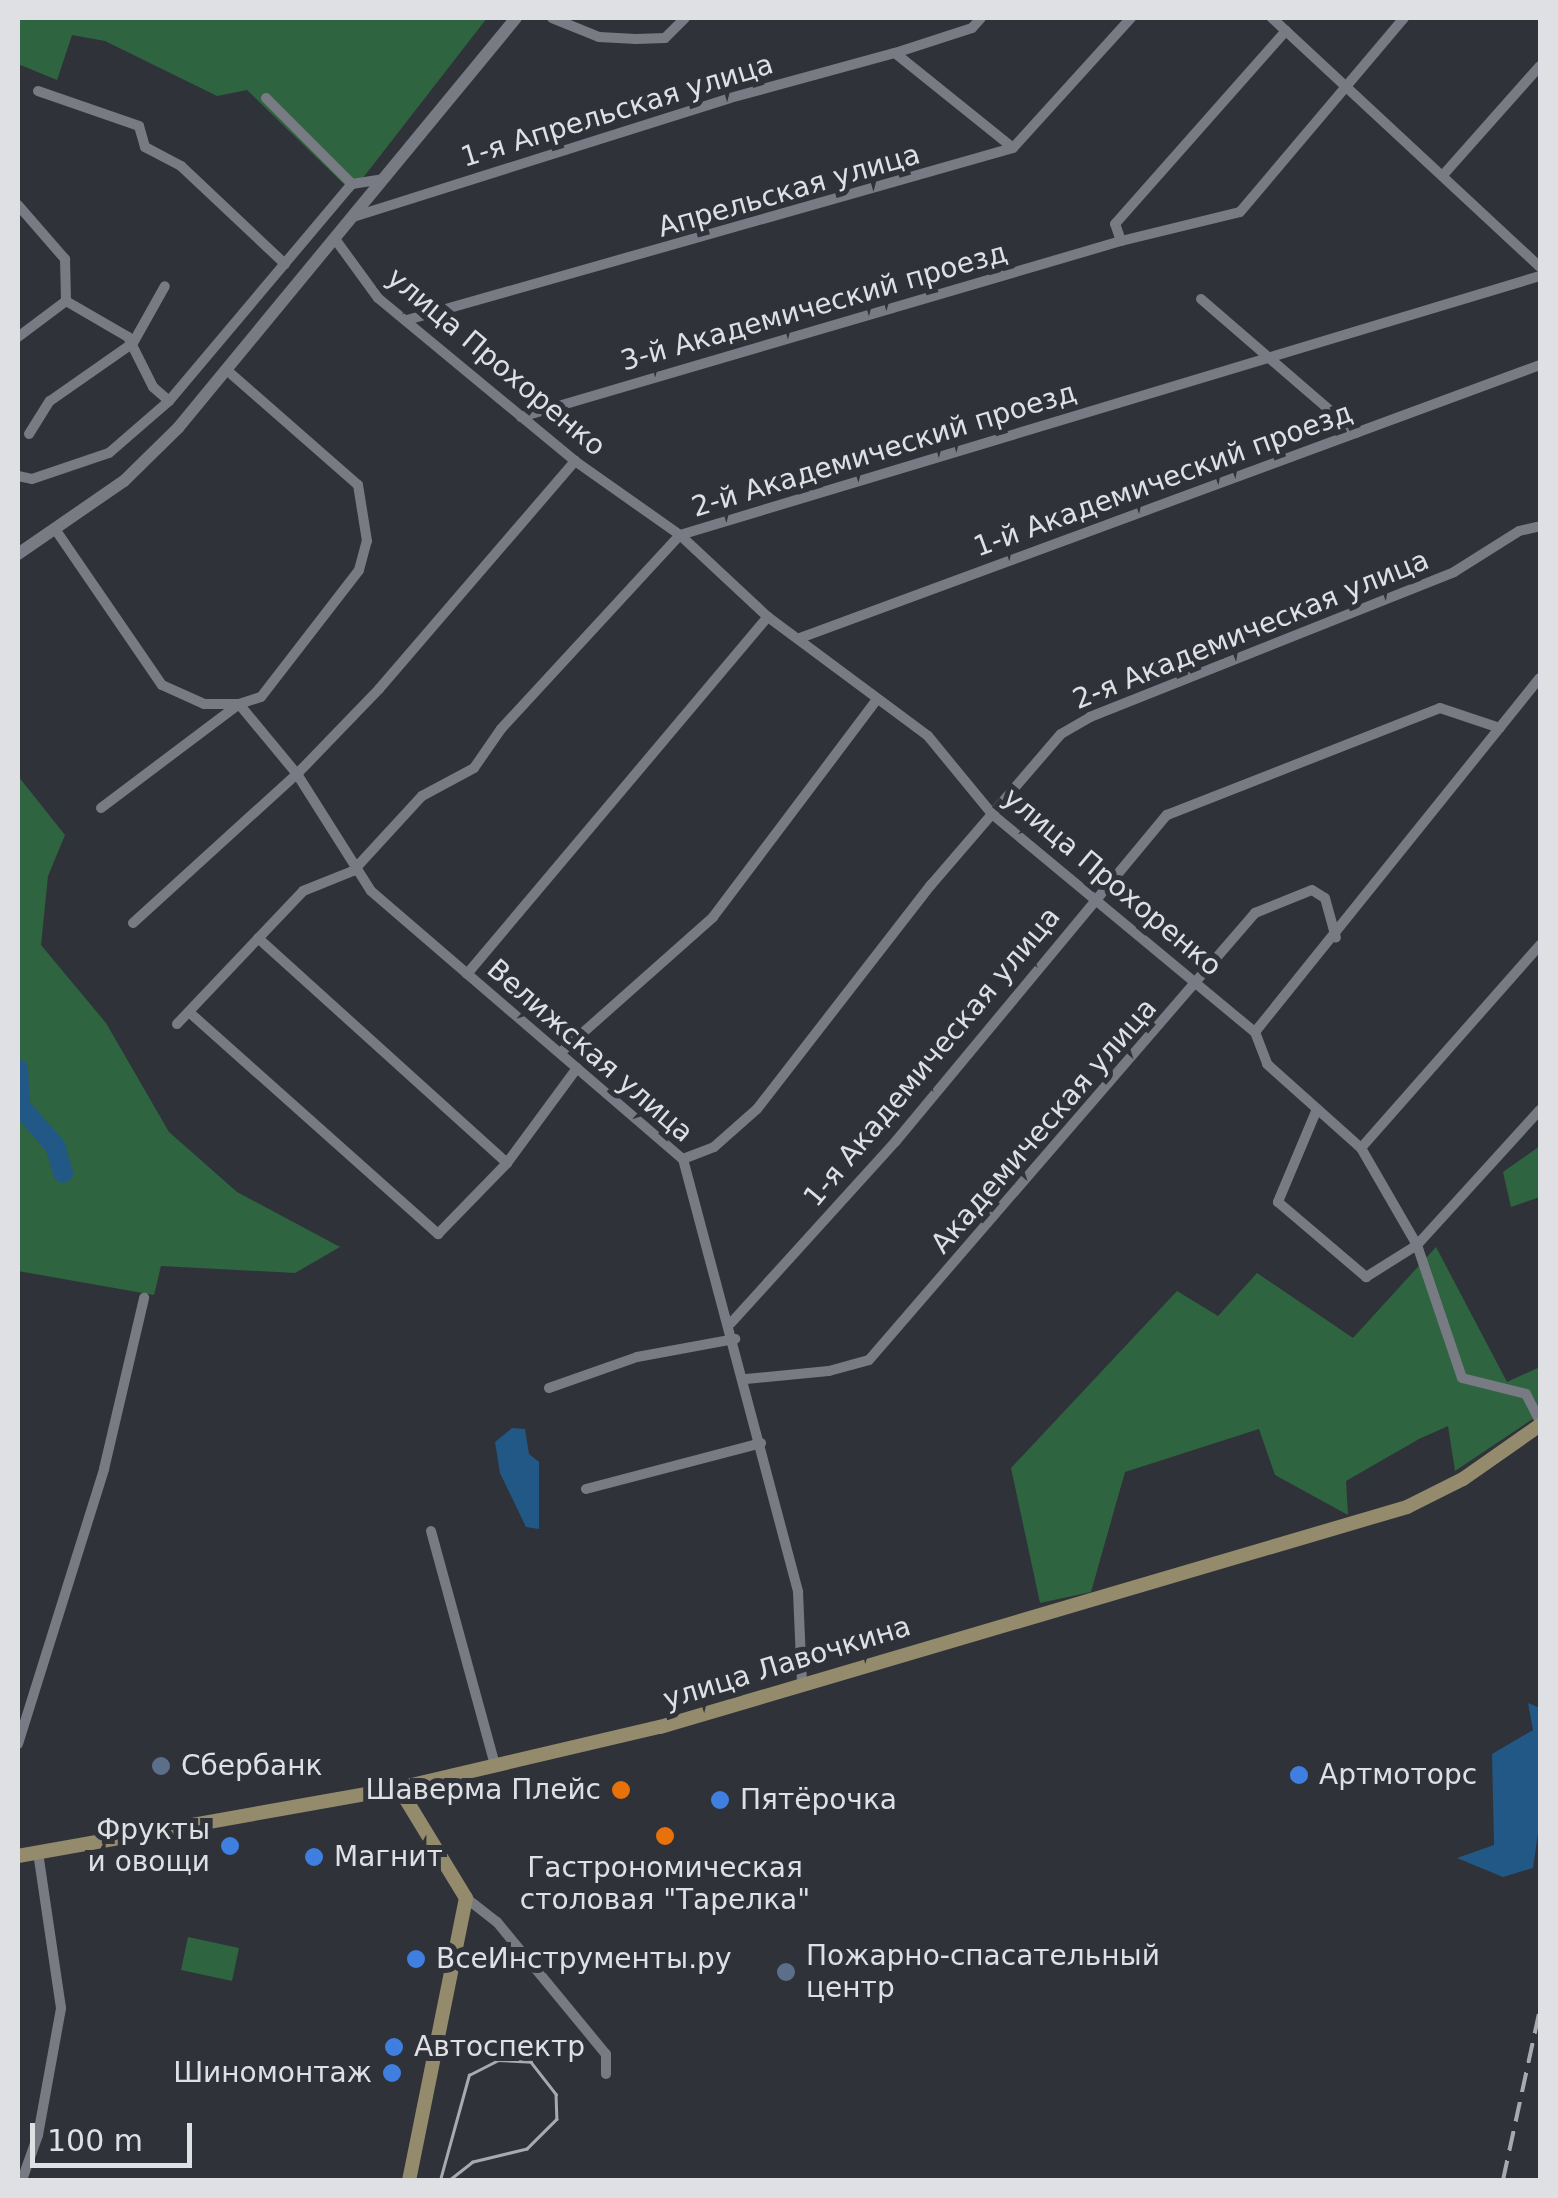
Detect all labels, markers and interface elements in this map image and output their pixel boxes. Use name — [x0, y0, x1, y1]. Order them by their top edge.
street label: 1-я Апрельская улица — [457, 47, 777, 175]
street label: Апрельская улица — [654, 138, 924, 244]
street label: 3-й Академический проезд — [617, 236, 1011, 378]
street label: улица Прохоренко — [380, 261, 612, 463]
street label: 2-й Академический проезд — [688, 375, 1080, 525]
street label: 1-й Академический проезд — [969, 396, 1357, 564]
street label: 2-я Академическая улица — [1068, 543, 1434, 717]
street label: улица Прохоренко — [996, 781, 1228, 983]
street label: 1-я Академическая улица — [797, 900, 1067, 1214]
street label: Велижская улица — [480, 952, 700, 1150]
street label: Академическая улица — [924, 992, 1164, 1260]
street label: улица Лавочкина — [659, 1609, 915, 1717]
place label: Сбербанк — [181, 1749, 322, 1783]
marker: Сбербанк — [150, 1755, 172, 1777]
place label: Артмоторс — [1319, 1758, 1477, 1792]
marker: Артмоторс — [1288, 1764, 1310, 1786]
place label: Шаверма Плейс — [365, 1773, 601, 1807]
marker: Шаверма Плейс — [610, 1779, 632, 1801]
place label: Пятёрочка — [740, 1783, 897, 1817]
marker: Пятёрочка — [709, 1789, 731, 1811]
place label: Фрукты и овощи — [88, 1813, 210, 1879]
marker: Гастрономическая столовая "Тарелка" — [654, 1825, 676, 1847]
marker: Фрукты и овощи — [219, 1835, 241, 1857]
place label: Магнит — [334, 1840, 443, 1874]
marker: Магнит — [303, 1846, 325, 1868]
place label: Гастрономическая столовая "Тарелка" — [520, 1851, 810, 1917]
place label: Пожарно-спасательный центр — [806, 1939, 1160, 2005]
place label: ВсеИнструменты.ру — [436, 1942, 731, 1976]
marker: ВсеИнструменты.ру — [405, 1948, 427, 1970]
marker: Пожарно-спасательный центр — [775, 1961, 797, 1983]
place label: Автоспектр — [414, 2030, 585, 2064]
marker: Автоспектр — [383, 2036, 405, 2058]
place label: Шиномонтаж — [173, 2056, 372, 2090]
marker: Шиномонтаж — [381, 2062, 403, 2084]
scale bar — [35, 2103, 198, 2165]
text: 100 m — [47, 2123, 143, 2158]

